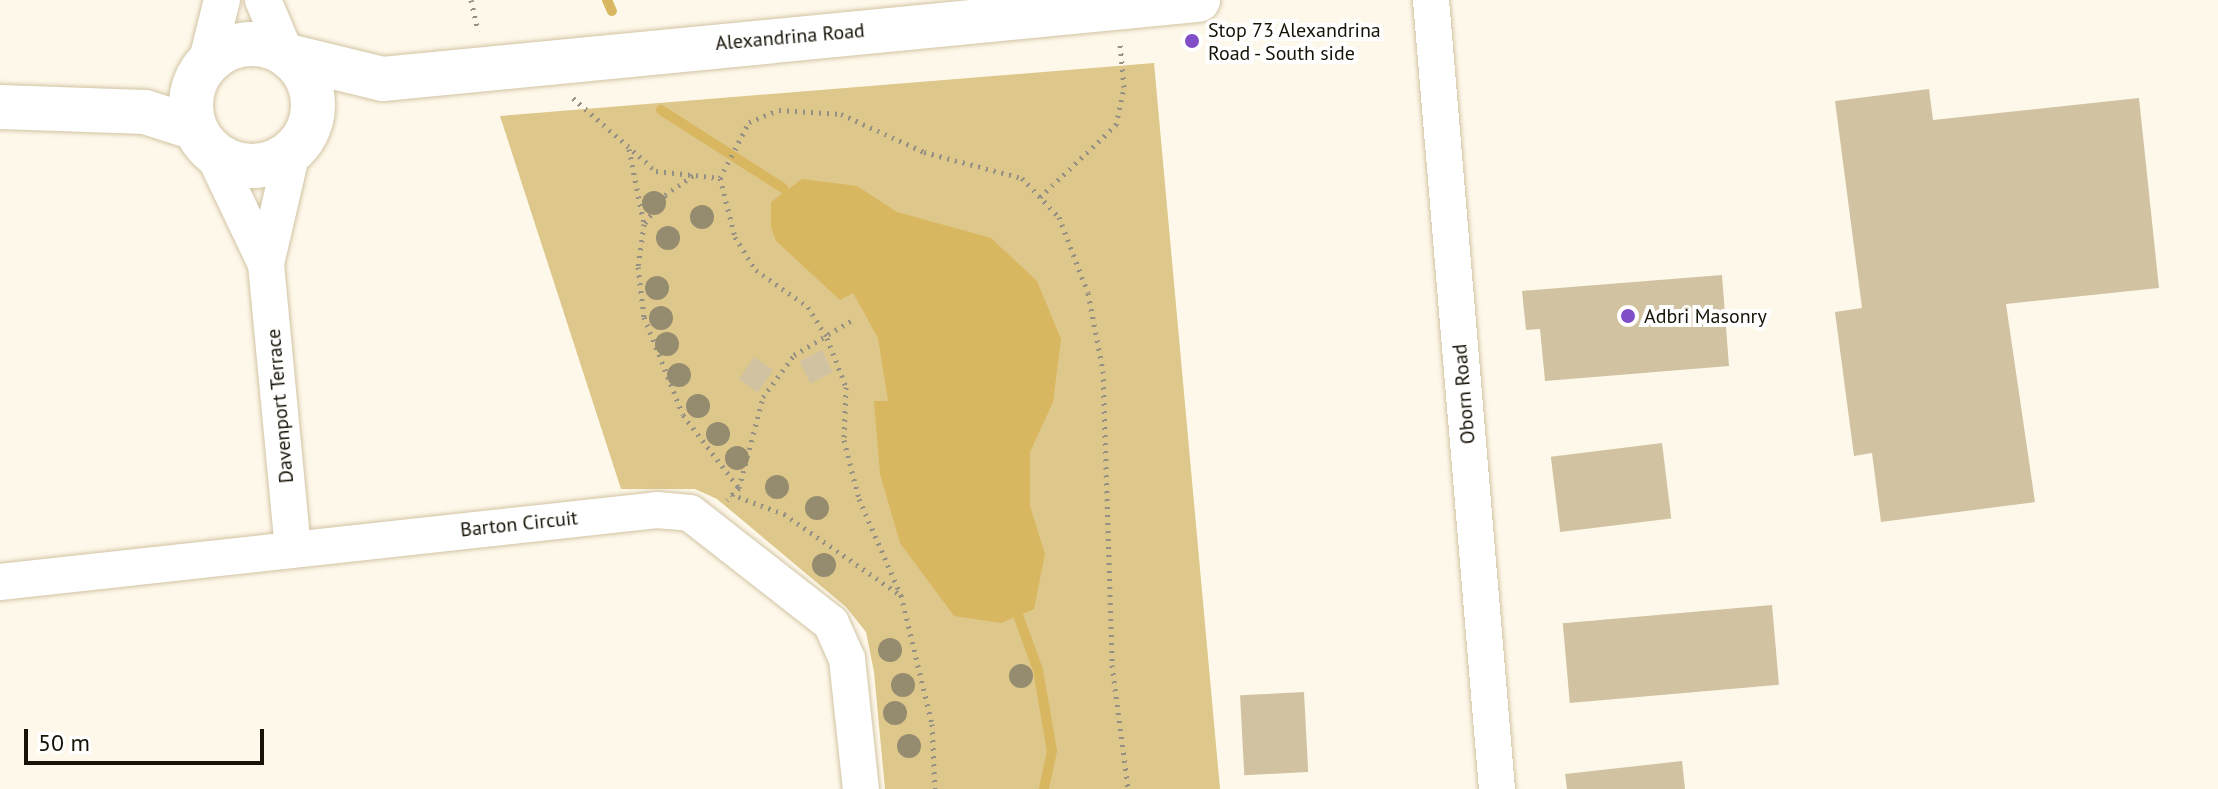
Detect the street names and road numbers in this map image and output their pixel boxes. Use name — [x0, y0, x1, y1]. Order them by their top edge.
street label: Alexandrina Road — [714, 19, 866, 55]
street label: Davenport Terrace — [261, 327, 299, 485]
street label: Oborn Road — [1448, 343, 1480, 445]
street label: Barton Circuit — [459, 506, 579, 542]

